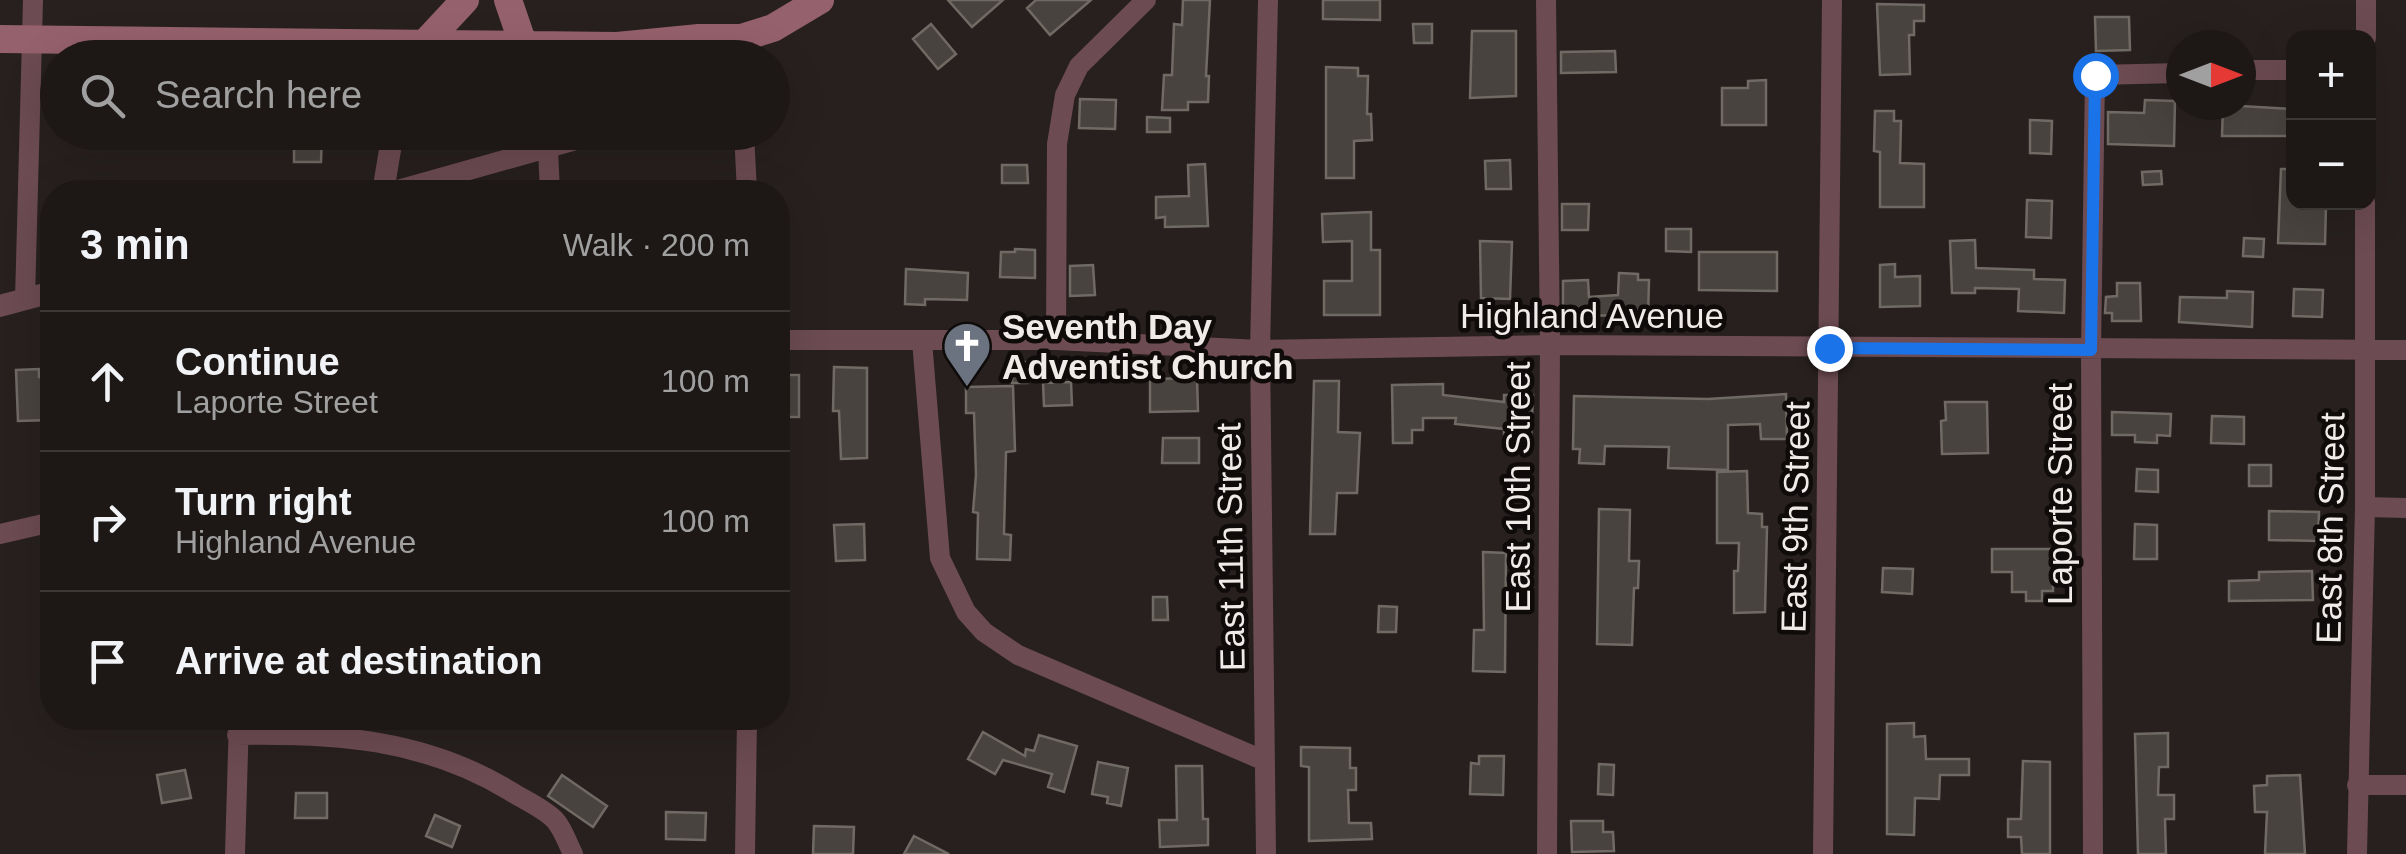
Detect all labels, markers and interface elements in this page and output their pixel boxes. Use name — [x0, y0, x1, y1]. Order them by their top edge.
north arrow — [2166, 30, 2256, 120]
map controls — [2286, 30, 2376, 210]
button: + — [2286, 30, 2376, 120]
search box — [40, 40, 790, 150]
route start — [2073, 53, 2119, 99]
icon: search — [75, 68, 130, 123]
text: Search here — [155, 74, 362, 116]
button: − — [2286, 120, 2376, 210]
text: 3 min — [80, 221, 190, 268]
text: Walk · 200 m — [563, 227, 750, 263]
street label: Highland Avenue — [1460, 296, 1724, 335]
place label: Seventh Day Adventist Church — [1002, 307, 1294, 386]
church icon: Seventh Day Adventist Church — [941, 320, 993, 388]
route end — [1807, 326, 1853, 372]
text: Continue — [175, 341, 340, 383]
icon: ahead — [80, 354, 135, 409]
street label: East 10th Street — [1498, 361, 1537, 612]
text: 100 m — [661, 363, 750, 399]
street label: Laporte Street — [2040, 383, 2079, 605]
text: Laporte Street — [175, 384, 378, 420]
street label: East 9th Street — [1773, 401, 1817, 633]
street label: East 8th Street — [2308, 412, 2352, 644]
street label: East 11th Street — [1208, 422, 1252, 672]
text: Turn right — [175, 481, 352, 523]
icon: right — [80, 494, 135, 549]
text: 100 m — [661, 503, 750, 539]
text: Highland Avenue — [175, 524, 416, 560]
icon: arrive — [80, 634, 135, 689]
text: Arrive at destination — [175, 640, 542, 682]

